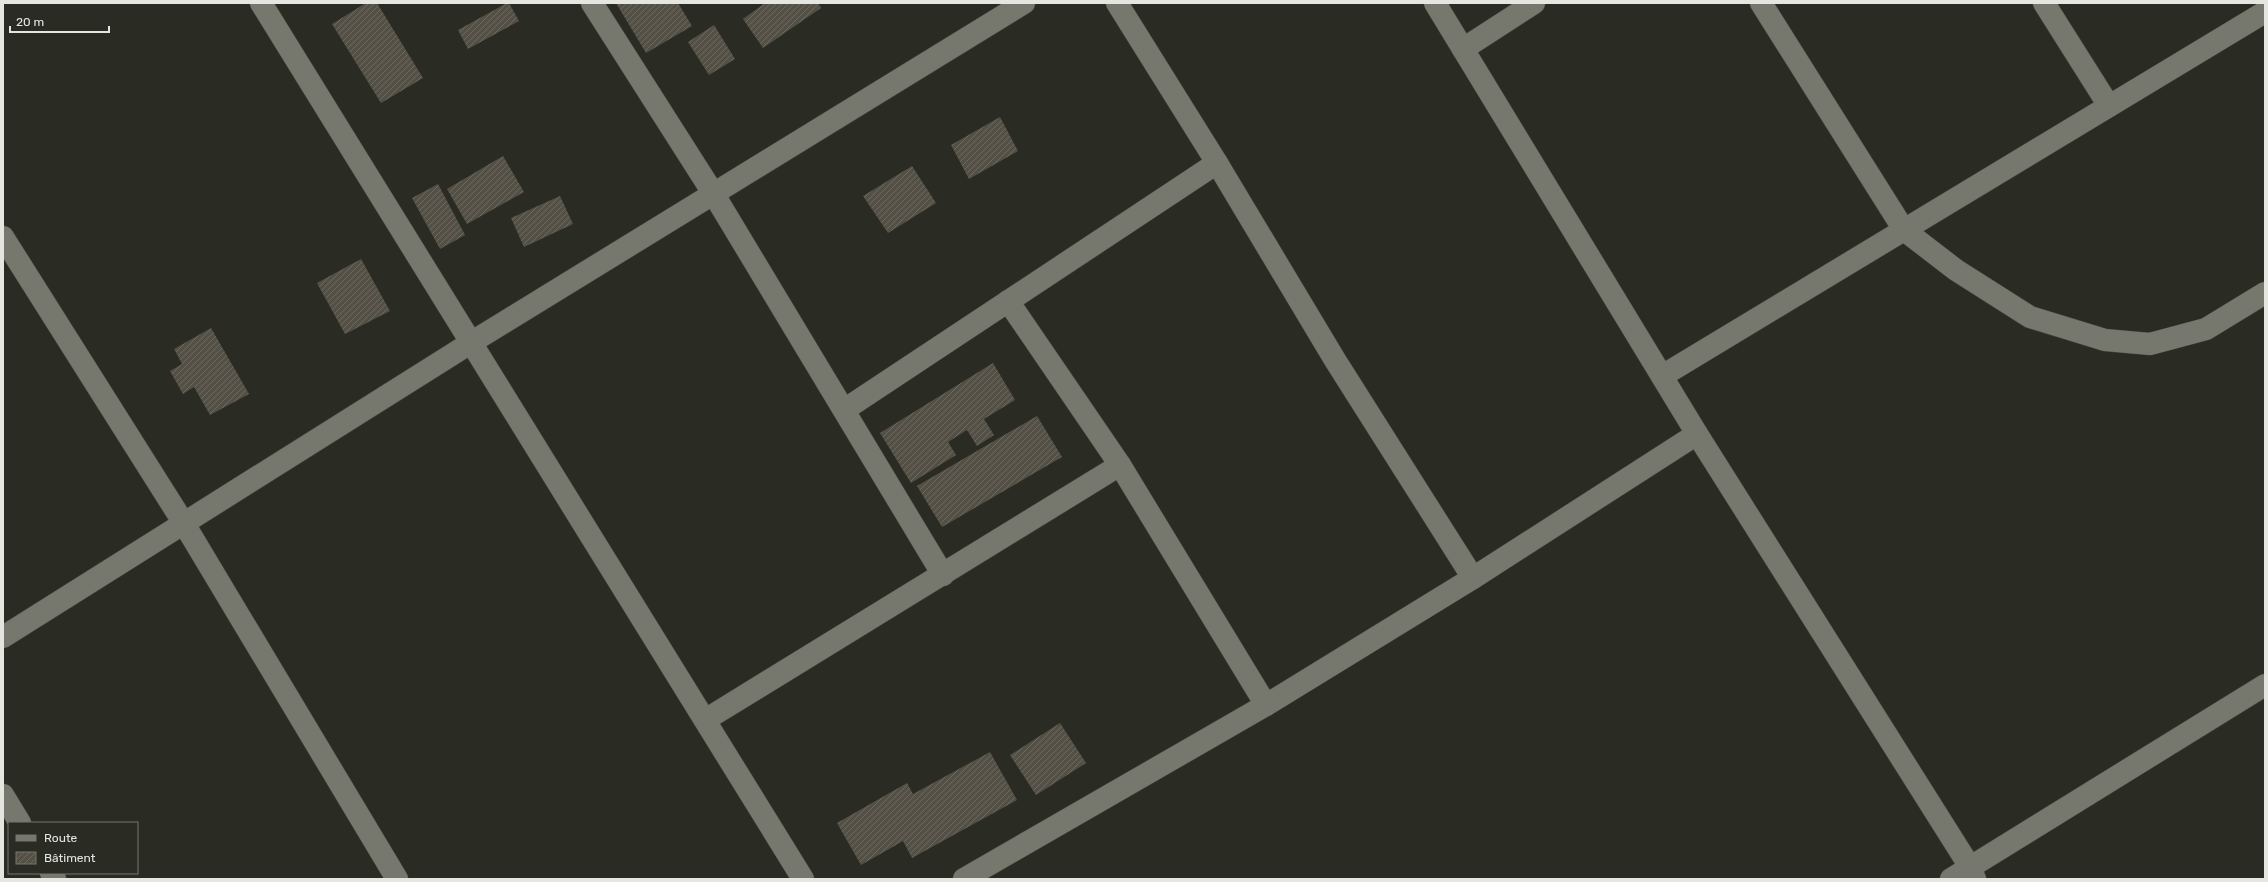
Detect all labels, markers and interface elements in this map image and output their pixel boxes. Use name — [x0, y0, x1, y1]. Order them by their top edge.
scale bar — [10, 8, 109, 34]
text: 20 m — [16, 15, 44, 29]
legend — [8, 822, 138, 874]
text: Route — [44, 831, 78, 845]
text: Bâtiment — [44, 851, 96, 865]

